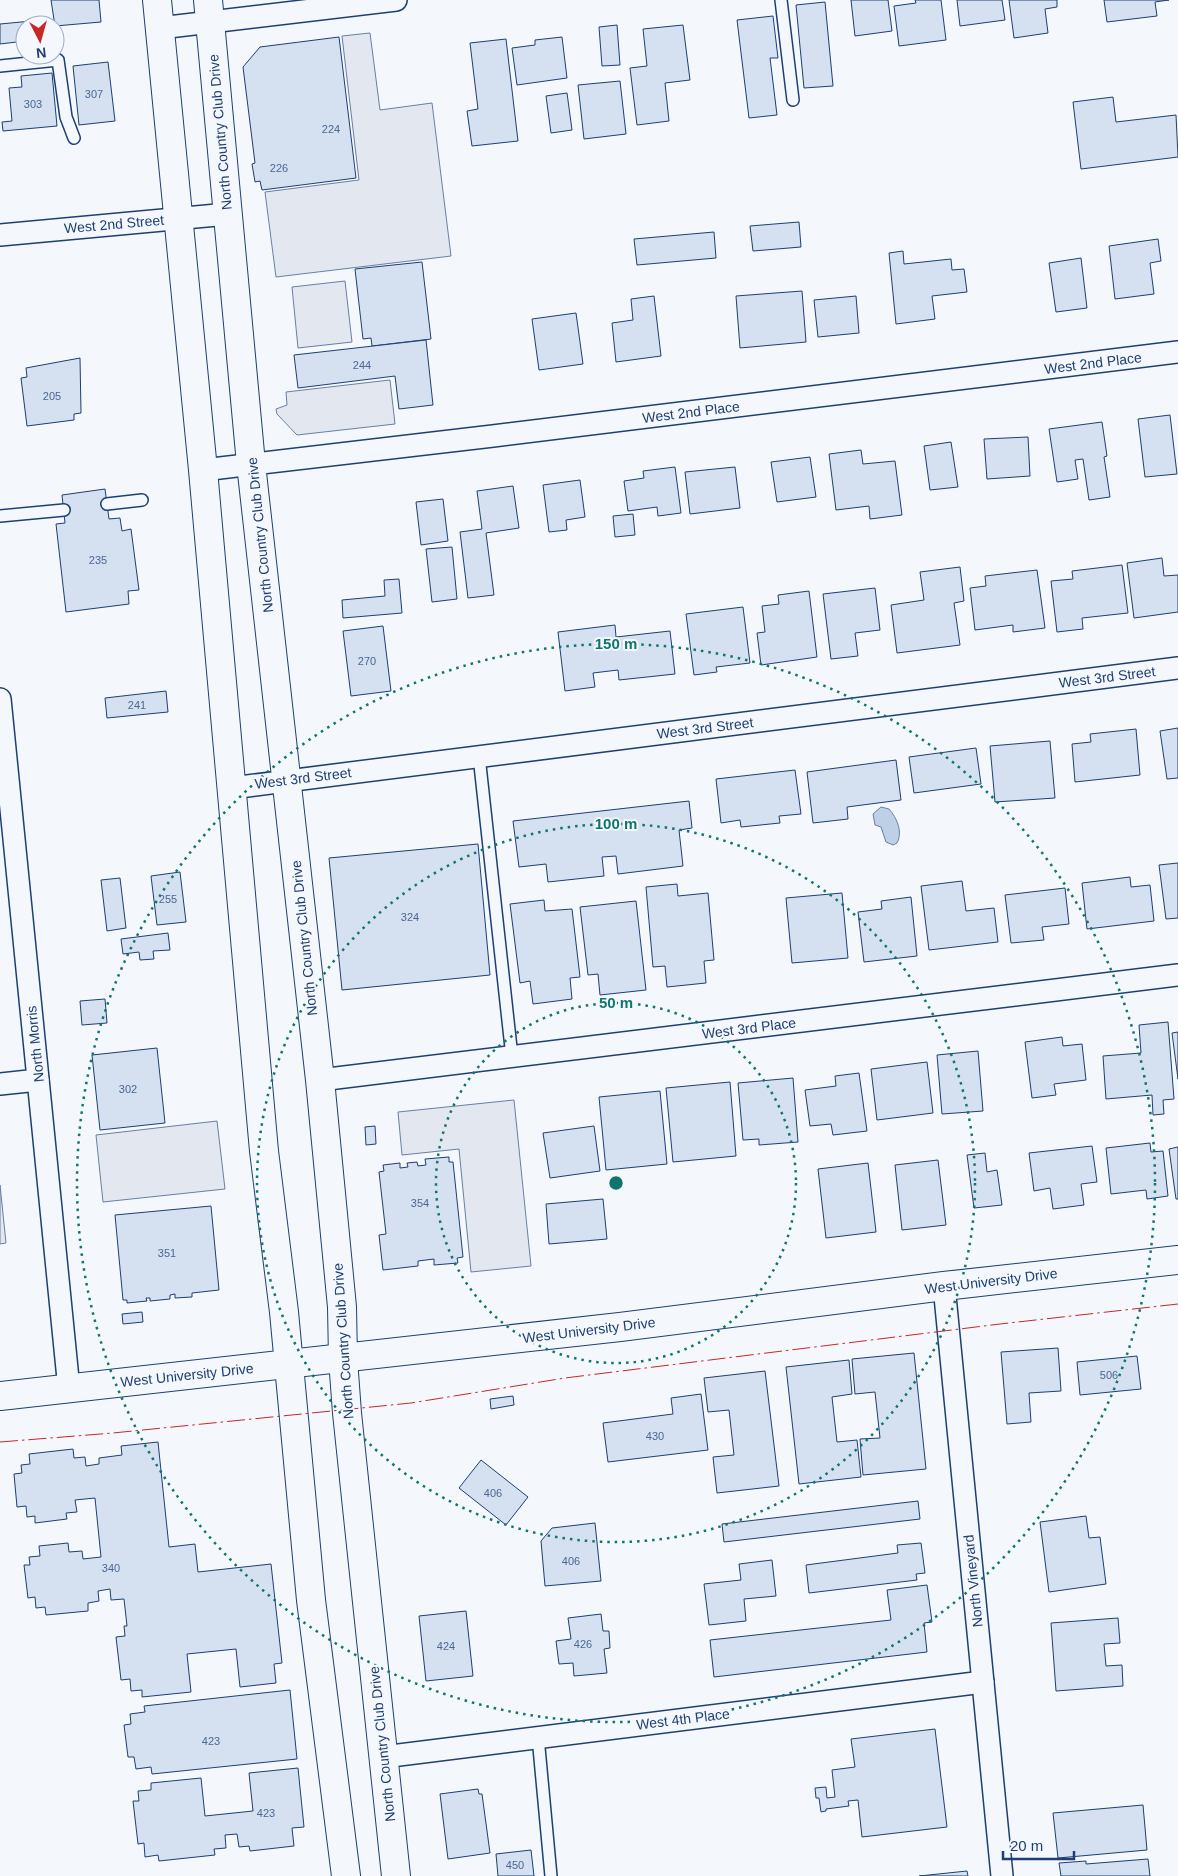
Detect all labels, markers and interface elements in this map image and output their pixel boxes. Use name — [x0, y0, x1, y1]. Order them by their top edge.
north arrow — [15, 15, 65, 65]
text: N — [35, 44, 47, 61]
street label: North Country Club Drive — [205, 53, 235, 211]
house number: 307 — [85, 88, 103, 100]
house number: 303 — [24, 98, 42, 110]
house number: 224 — [322, 123, 340, 135]
house number: 226 — [270, 162, 288, 174]
street label: West 2nd Street — [63, 212, 165, 236]
street label: West 2nd Place — [1043, 349, 1143, 377]
house number: 244 — [353, 359, 371, 371]
house number: 205 — [43, 390, 61, 402]
street label: West 2nd Place — [641, 398, 741, 426]
street label: North Country Club Drive — [244, 456, 276, 614]
house number: 235 — [89, 554, 107, 566]
text: 150 m — [595, 635, 637, 652]
house number: 270 — [358, 655, 376, 667]
street label: West 3rd Street — [1058, 663, 1156, 691]
house number: 241 — [128, 699, 146, 711]
street label: West 3rd Street — [656, 714, 754, 742]
street label: West 3rd Street — [254, 764, 352, 792]
text: 100 m — [595, 815, 637, 832]
street label: North Country Club Drive — [288, 859, 320, 1017]
house number: 255 — [159, 893, 177, 905]
house number: 324 — [401, 911, 419, 923]
text: 50 m — [599, 994, 633, 1011]
street label: North Morris — [23, 1005, 47, 1083]
street label: West 3rd Place — [701, 1014, 797, 1042]
house number: 302 — [119, 1083, 137, 1095]
centre of rings — [607, 1174, 625, 1192]
house number: 354 — [411, 1197, 429, 1209]
house number: 351 — [158, 1247, 176, 1259]
street label: North Country Club Drive — [330, 1262, 356, 1420]
street label: West University Drive — [924, 1265, 1058, 1297]
street label: West University Drive — [522, 1314, 656, 1346]
street label: West University Drive — [120, 1360, 254, 1390]
house number: 506 — [1100, 1369, 1118, 1381]
house number: 430 — [646, 1430, 664, 1442]
house number: 406 — [484, 1487, 502, 1499]
street label: North Vineyard — [960, 1534, 986, 1628]
house number: 406 — [562, 1555, 580, 1567]
house number: 340 — [102, 1562, 120, 1574]
house number: 426 — [574, 1638, 592, 1650]
house number: 424 — [437, 1640, 455, 1652]
street label: North Country Club Drive — [366, 1665, 398, 1823]
street label: West 4th Place — [635, 1705, 731, 1733]
house number: 423 — [202, 1735, 220, 1747]
house number: 423 — [257, 1807, 275, 1819]
scale bar — [1003, 1828, 1074, 1860]
text: 20 m — [1010, 1837, 1043, 1854]
house number: 450 — [506, 1859, 524, 1871]

